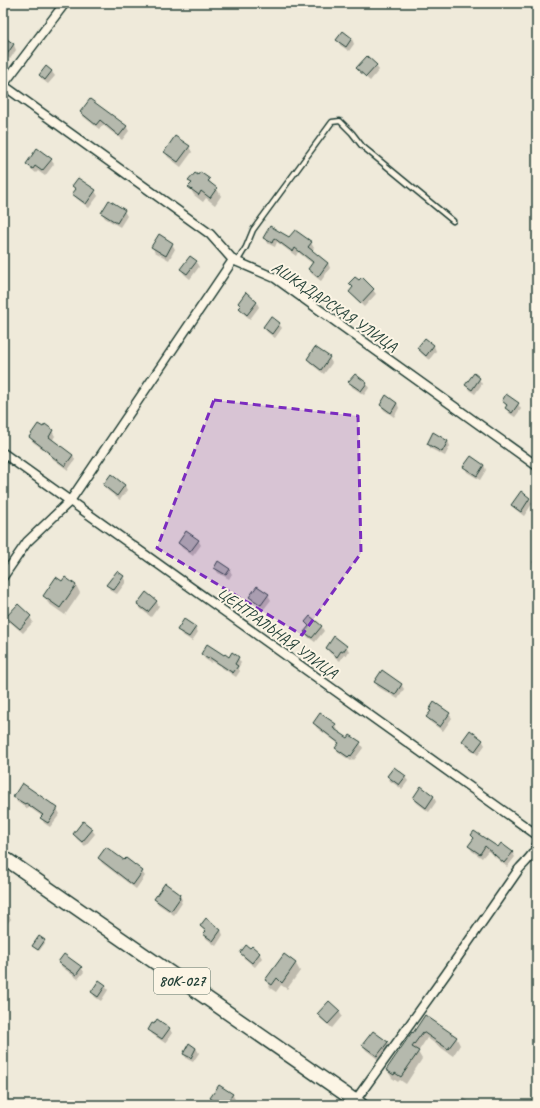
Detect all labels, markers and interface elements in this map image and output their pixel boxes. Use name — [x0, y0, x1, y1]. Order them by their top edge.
street label: АШКАДАРСКАЯ УЛИЦА — [268, 257, 402, 357]
street label: ЦЕНТРАЛЬНАЯ УЛИЦА — [214, 583, 342, 684]
road number: 80К-027 — [154, 968, 210, 994]

